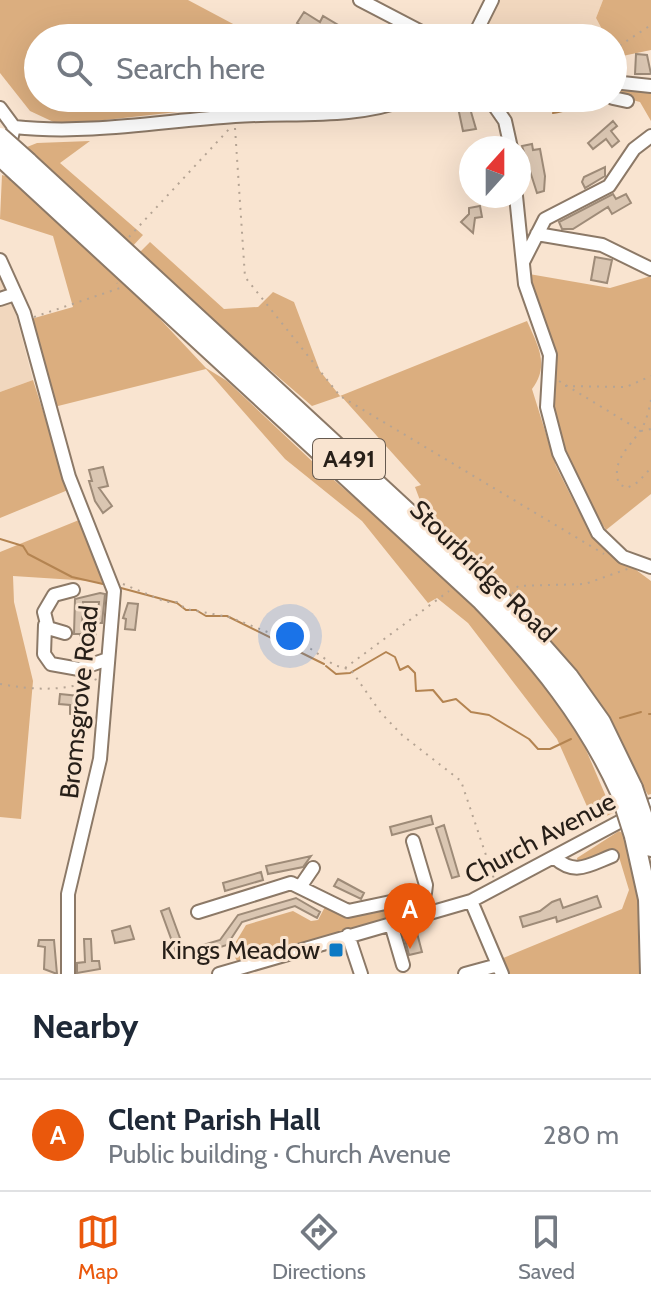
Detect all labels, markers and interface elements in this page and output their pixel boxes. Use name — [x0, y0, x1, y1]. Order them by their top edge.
search box — [24, 24, 627, 112]
icon: search — [52, 46, 96, 90]
text: Search here — [116, 50, 265, 87]
north arrow — [459, 136, 531, 208]
road number: A491 — [313, 439, 385, 479]
street label: Stourbridge Road — [403, 493, 563, 649]
street label: Bromsgrove Road — [53, 604, 105, 800]
your location — [270, 616, 310, 656]
street label: Church Avenue — [459, 785, 621, 891]
pin: A — [384, 883, 436, 949]
place label: Kings Meadow — [161, 934, 320, 966]
marker: Kings Meadow — [327, 941, 345, 959]
text: Nearby — [32, 1005, 139, 1047]
text: Clent Parish Hall — [108, 1101, 321, 1138]
text: A — [50, 1119, 66, 1151]
text: 280 m — [543, 1119, 619, 1151]
text: Public building · Church Avenue — [108, 1138, 451, 1170]
tab: Map — [76, 1210, 120, 1285]
tab: Directions — [272, 1210, 366, 1285]
tab: Saved — [518, 1210, 575, 1285]

